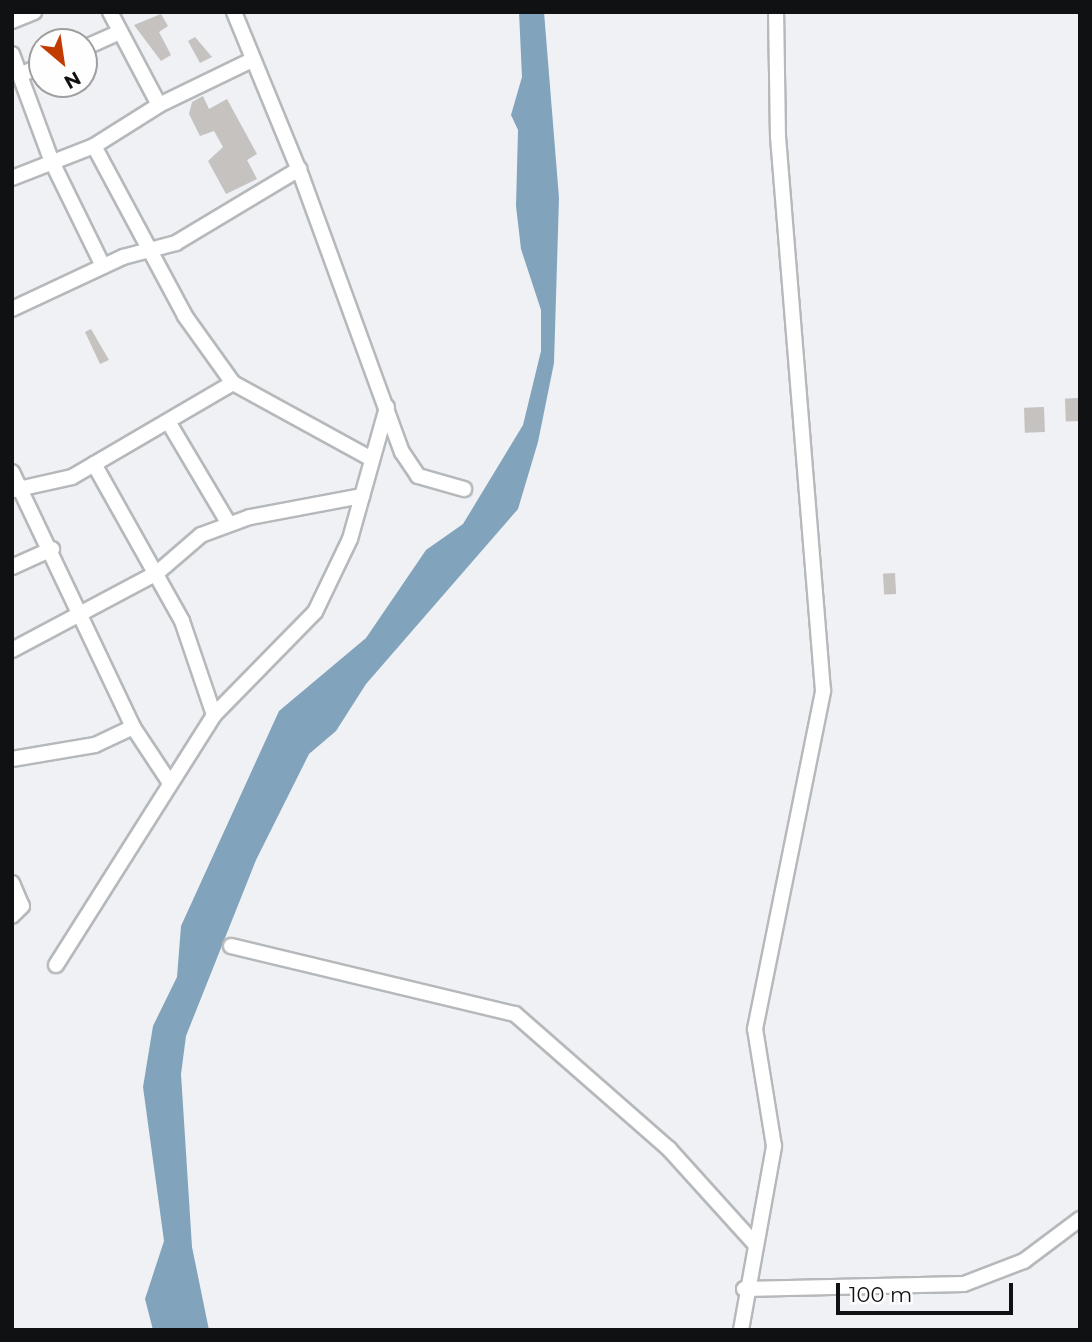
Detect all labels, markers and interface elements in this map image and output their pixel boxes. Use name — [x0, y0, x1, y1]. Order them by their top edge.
north arrow — [28, 28, 98, 98]
text: N — [60, 66, 85, 94]
scale bar — [840, 1268, 1017, 1312]
text: 100 m — [849, 1282, 912, 1307]

